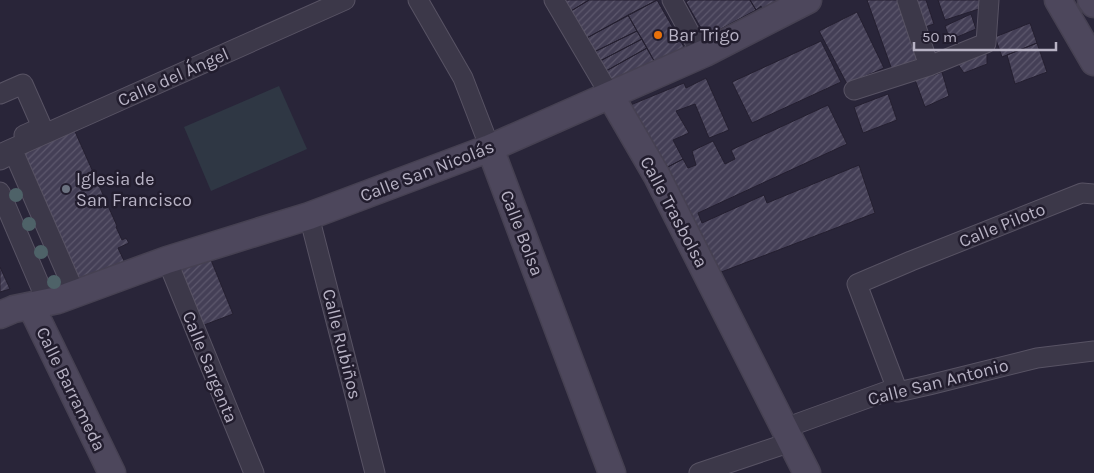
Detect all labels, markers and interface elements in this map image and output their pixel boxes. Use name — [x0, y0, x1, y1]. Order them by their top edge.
scale bar — [914, 20, 1056, 52]
place label: Bar Trigo — [668, 24, 739, 46]
text: 50 m — [922, 28, 957, 46]
marker: Bar Trigo — [652, 29, 664, 41]
street label: Calle del Ángel — [114, 42, 232, 111]
street label: Calle San Nicolás — [357, 135, 497, 207]
street label: Calle Trasbolsa — [635, 153, 713, 271]
place label: Iglesia de San Francisco — [76, 168, 192, 211]
marker: Iglesia de San Francisco — [60, 183, 72, 195]
street label: Calle Bolsa — [496, 187, 548, 279]
street label: Calle Piloto — [956, 198, 1048, 252]
street label: Calle Rubiños — [318, 287, 366, 401]
street label: Calle Sargenta — [178, 308, 242, 426]
street label: Calle Barrameda — [31, 323, 111, 455]
street label: Calle San Antonio — [865, 354, 1011, 410]

